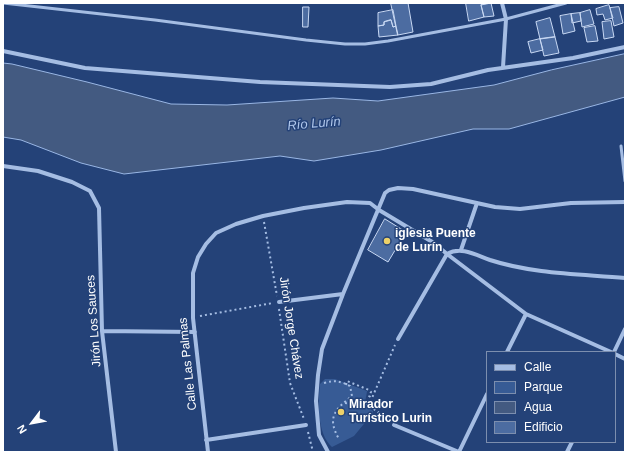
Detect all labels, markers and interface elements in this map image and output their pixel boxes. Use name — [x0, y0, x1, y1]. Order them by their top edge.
water label: Río Lurín — [287, 114, 341, 134]
place label: iglesia Puente de Lurín — [395, 227, 476, 255]
marker: iglesia Puente de Lurín — [382, 236, 392, 246]
street label: Jirón Los Sauces — [84, 275, 104, 367]
street label: Jirón Jorge Chávez — [276, 276, 306, 380]
street label: Calle Las Palmas — [176, 317, 200, 411]
legend — [486, 351, 616, 443]
text: Calle — [524, 360, 551, 374]
text: Parque — [524, 380, 563, 394]
place label: Mirador Turístico Lurin — [349, 398, 432, 426]
text: Agua — [524, 400, 552, 414]
north arrow — [12, 403, 52, 443]
marker: Mirador Turístico Lurin — [336, 407, 346, 417]
text: Edificio — [524, 420, 563, 434]
text: N — [15, 423, 29, 436]

